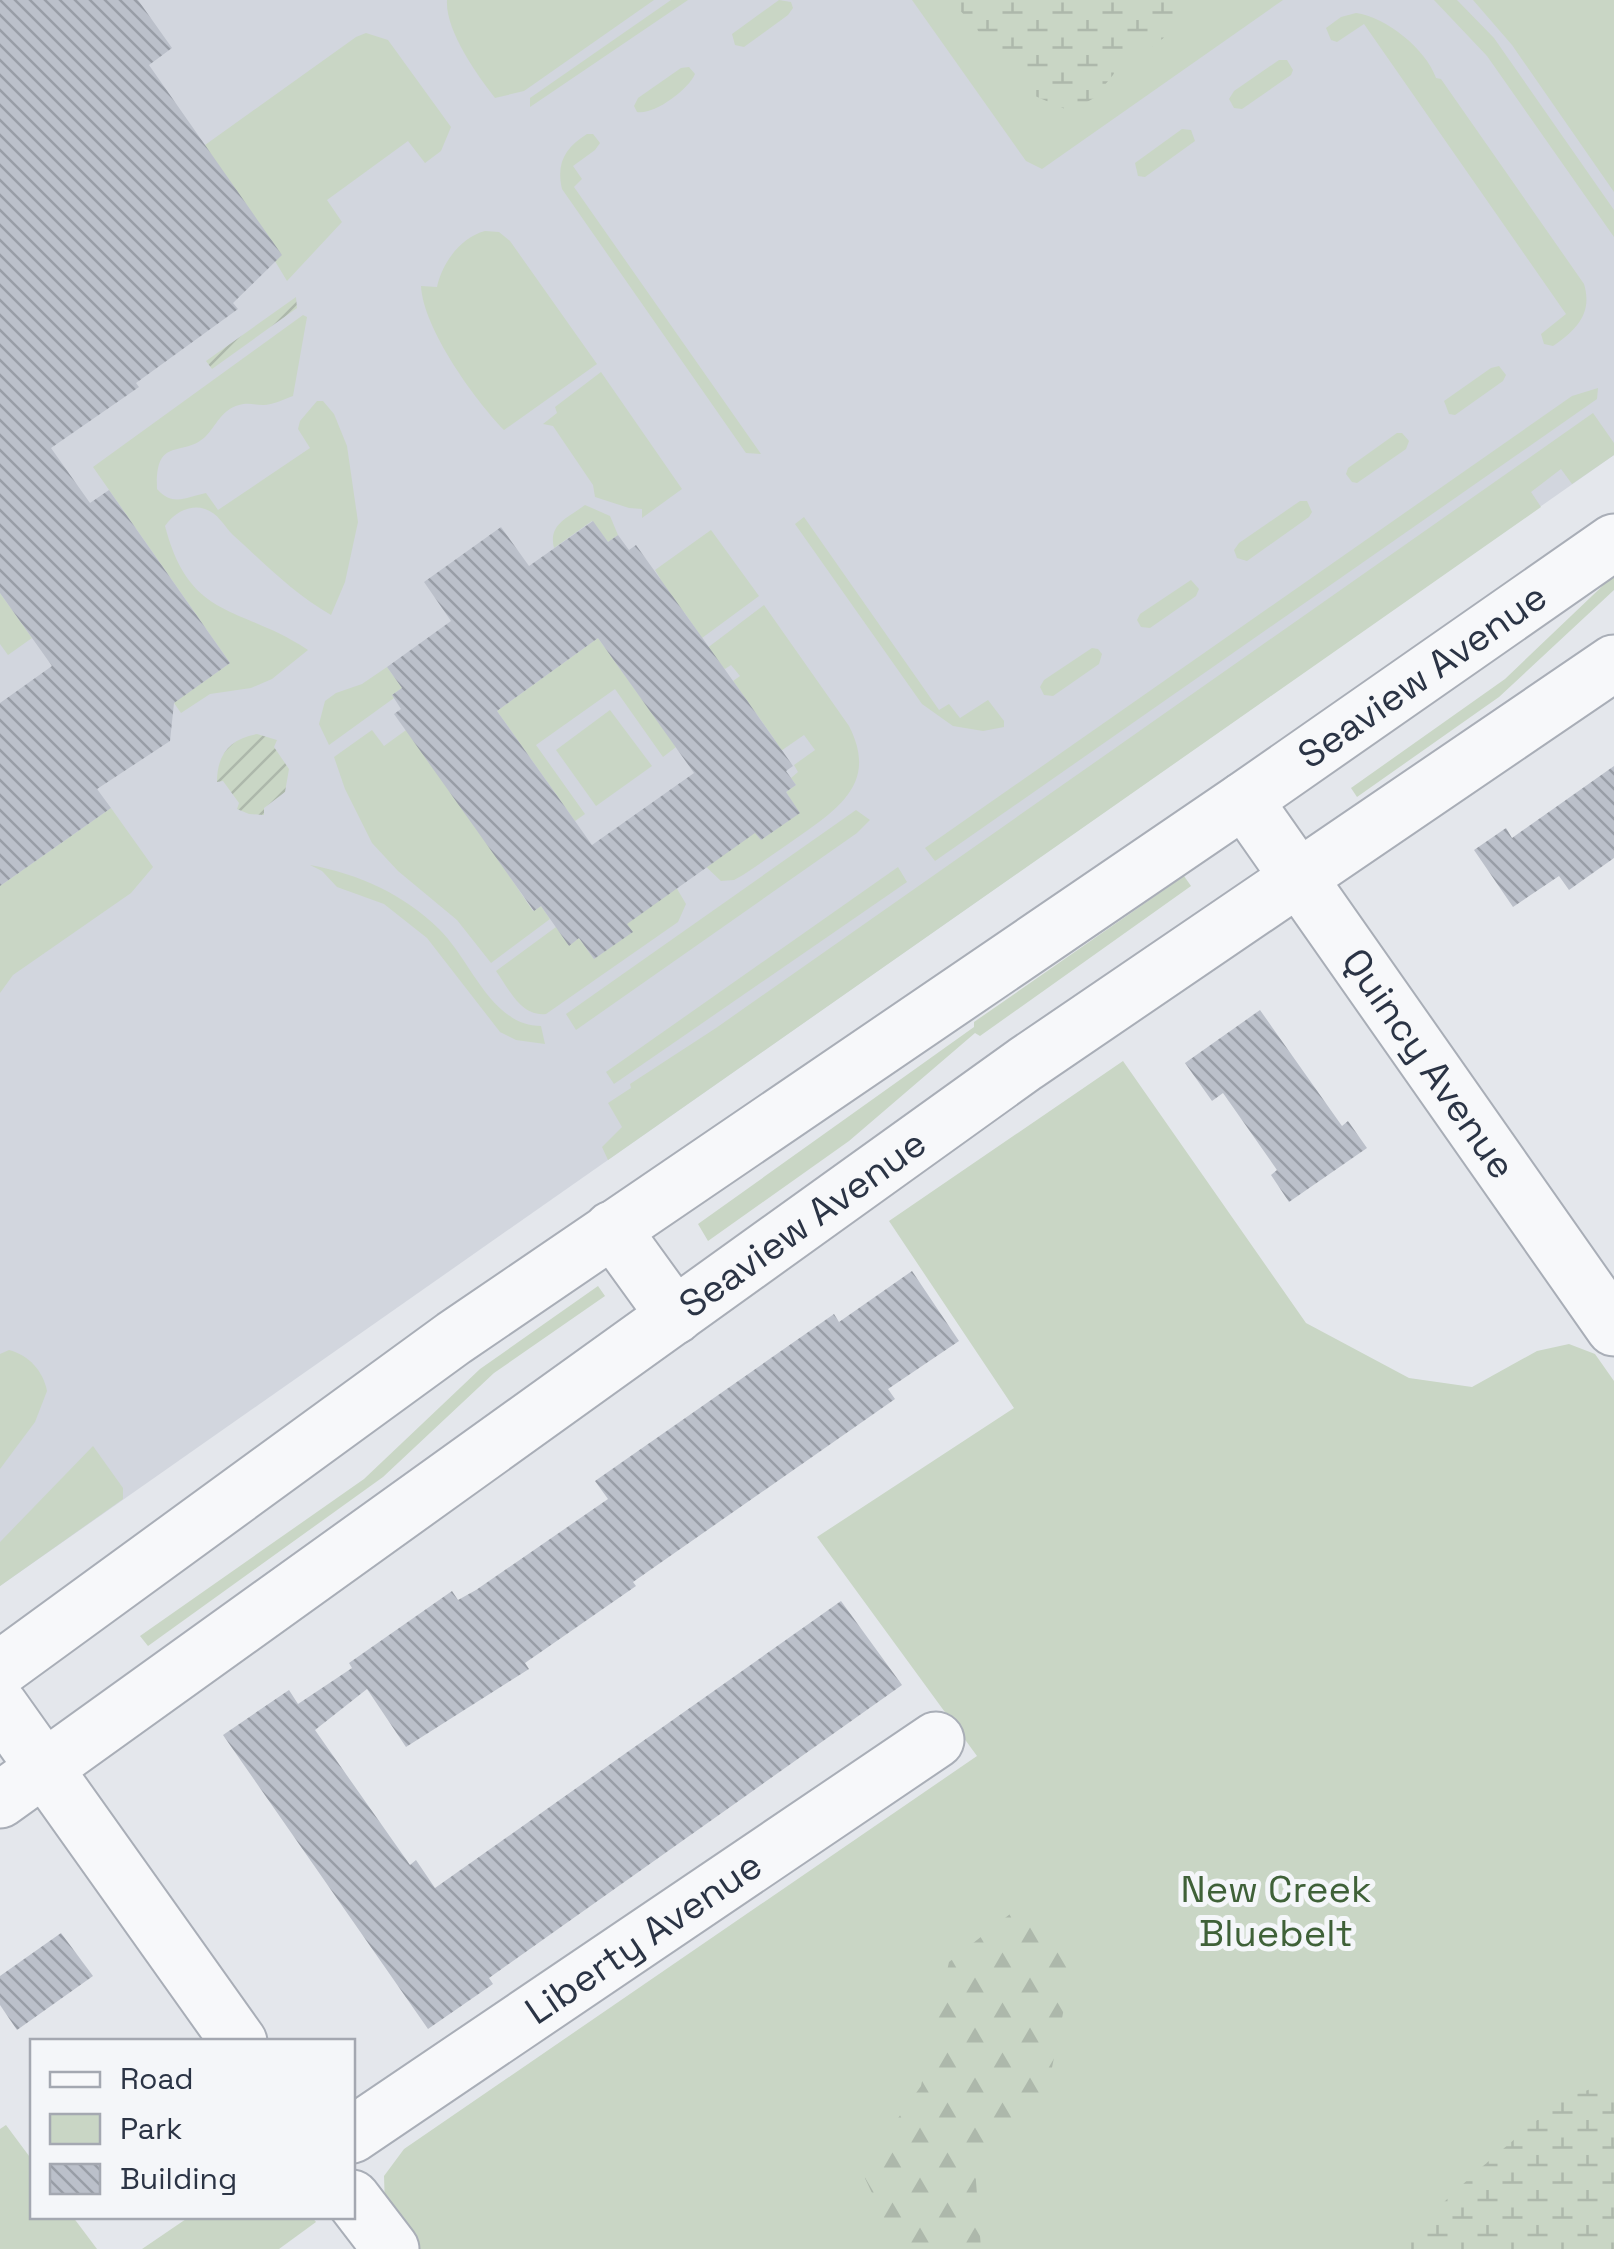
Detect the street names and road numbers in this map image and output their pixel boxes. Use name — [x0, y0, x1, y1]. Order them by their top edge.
street label: Seaview Avenue — [1289, 572, 1556, 779]
street label: Quincy Avenue — [1331, 939, 1526, 1188]
street label: Seaview Avenue — [670, 1119, 935, 1329]
street label: Liberty Avenue — [516, 1841, 771, 2035]

